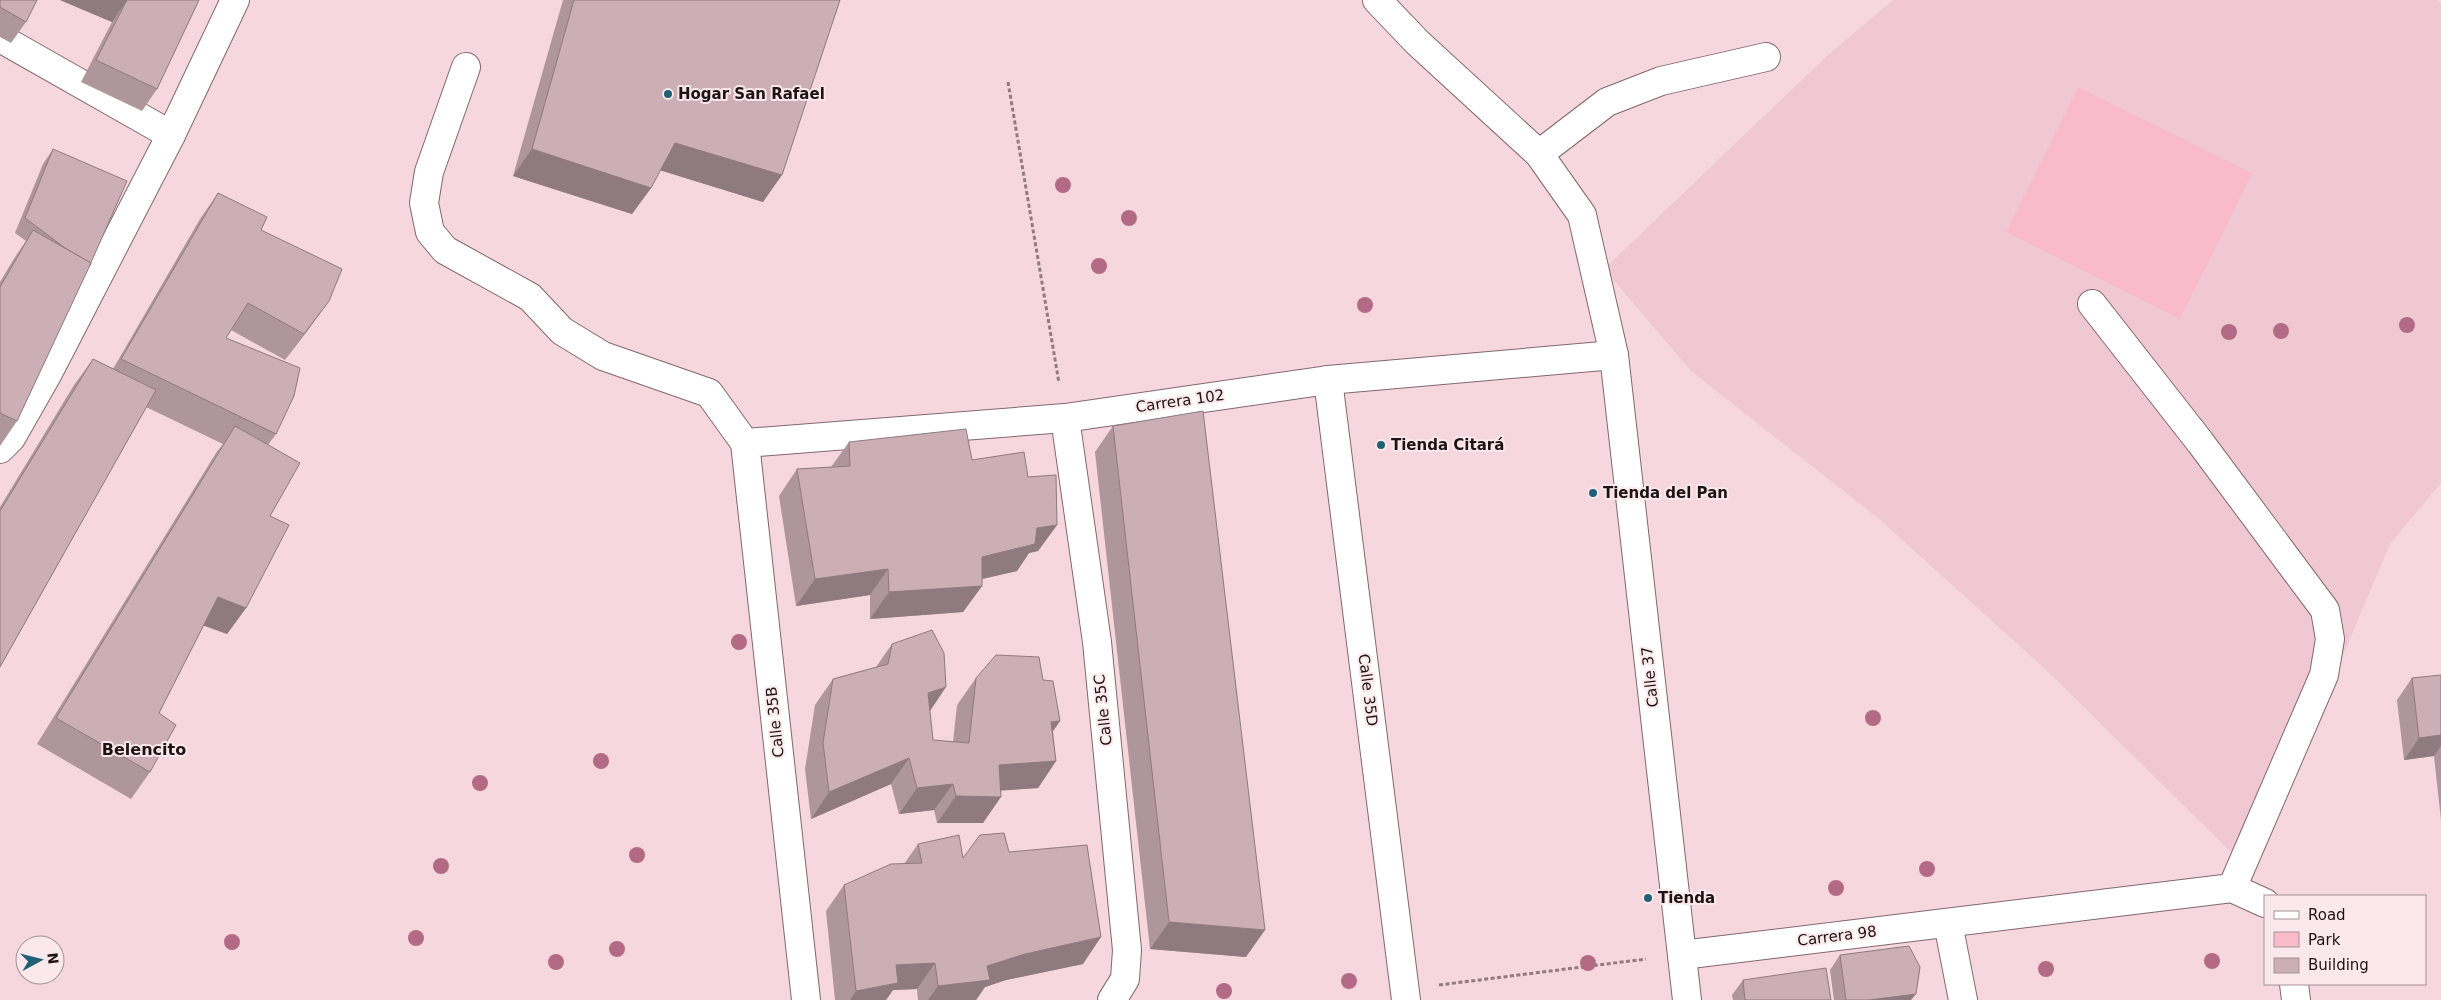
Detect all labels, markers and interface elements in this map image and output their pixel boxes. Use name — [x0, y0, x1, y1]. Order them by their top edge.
place label: Hogar San Rafael — [678, 85, 825, 103]
marker: Hogar San Rafael — [662, 88, 674, 100]
street label: Carrera 102 — [1134, 386, 1226, 416]
place label: Tienda Citará — [1391, 436, 1504, 454]
marker: Tienda Citará — [1375, 439, 1387, 451]
place label: Tienda del Pan — [1603, 484, 1728, 502]
marker: Tienda del Pan — [1587, 487, 1599, 499]
street label: Calle 37 — [1638, 646, 1662, 708]
street label: Calle 35D — [1355, 653, 1381, 727]
street label: Calle 35C — [1090, 673, 1116, 747]
street label: Calle 35B — [762, 686, 788, 758]
district label: Belencito — [102, 740, 186, 759]
place label: Tienda — [1658, 889, 1715, 907]
marker: Tienda — [1642, 892, 1654, 904]
legend — [2264, 895, 2426, 985]
text: Road — [2308, 906, 2346, 924]
street label: Carrera 98 — [1796, 922, 1878, 950]
text: Park — [2308, 931, 2341, 949]
north arrow — [15, 935, 65, 985]
text: N — [44, 952, 62, 965]
text: Building — [2308, 956, 2369, 974]

